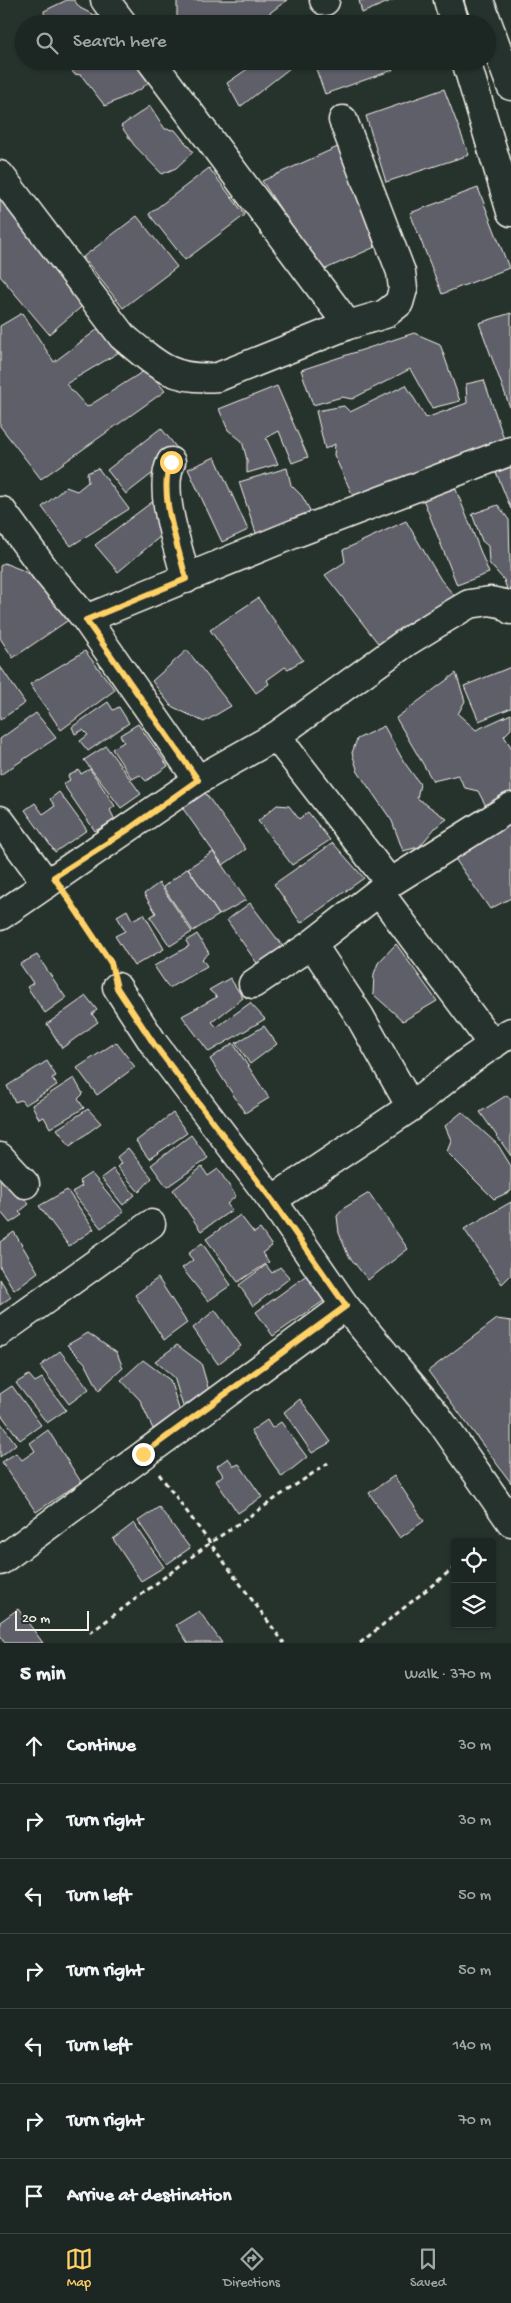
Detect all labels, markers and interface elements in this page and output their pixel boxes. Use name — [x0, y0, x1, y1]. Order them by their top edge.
search box — [15, 15, 496, 70]
icon: search — [33, 29, 61, 57]
text: Search here — [73, 31, 167, 54]
route start — [160, 451, 183, 474]
route end — [132, 1443, 155, 1466]
map controls — [451, 1538, 496, 1628]
button: locate — [451, 1538, 496, 1583]
button: layers — [451, 1583, 496, 1628]
scale bar — [15, 1608, 89, 1631]
text: 20 m — [22, 1611, 50, 1628]
text: 5 min — [20, 1663, 65, 1688]
text: Walk · 370 m — [404, 1666, 491, 1685]
icon: ahead — [20, 1732, 48, 1760]
text: Continue — [67, 1735, 136, 1758]
text: 30 m — [458, 1737, 491, 1756]
icon: right — [20, 1807, 48, 1835]
text: Turn right — [67, 1810, 143, 1833]
text: 30 m — [458, 1812, 491, 1831]
icon: left — [20, 1882, 48, 1910]
text: Turn left — [67, 1885, 131, 1908]
text: 50 m — [458, 1887, 491, 1906]
icon: right — [20, 1957, 48, 1985]
text: Turn right — [67, 1960, 143, 1983]
text: 50 m — [458, 1962, 491, 1981]
icon: left — [20, 2032, 48, 2060]
text: Turn left — [67, 2035, 131, 2058]
text: 140 m — [453, 2037, 491, 2056]
icon: right — [20, 2107, 48, 2135]
text: Turn right — [67, 2110, 143, 2133]
text: 70 m — [458, 2112, 491, 2131]
icon: arrive — [20, 2182, 48, 2210]
text: Arrive at destination — [67, 2185, 231, 2208]
tab: Map — [65, 2245, 93, 2292]
tab: Directions — [223, 2245, 280, 2292]
tab: Saved — [410, 2245, 446, 2292]

